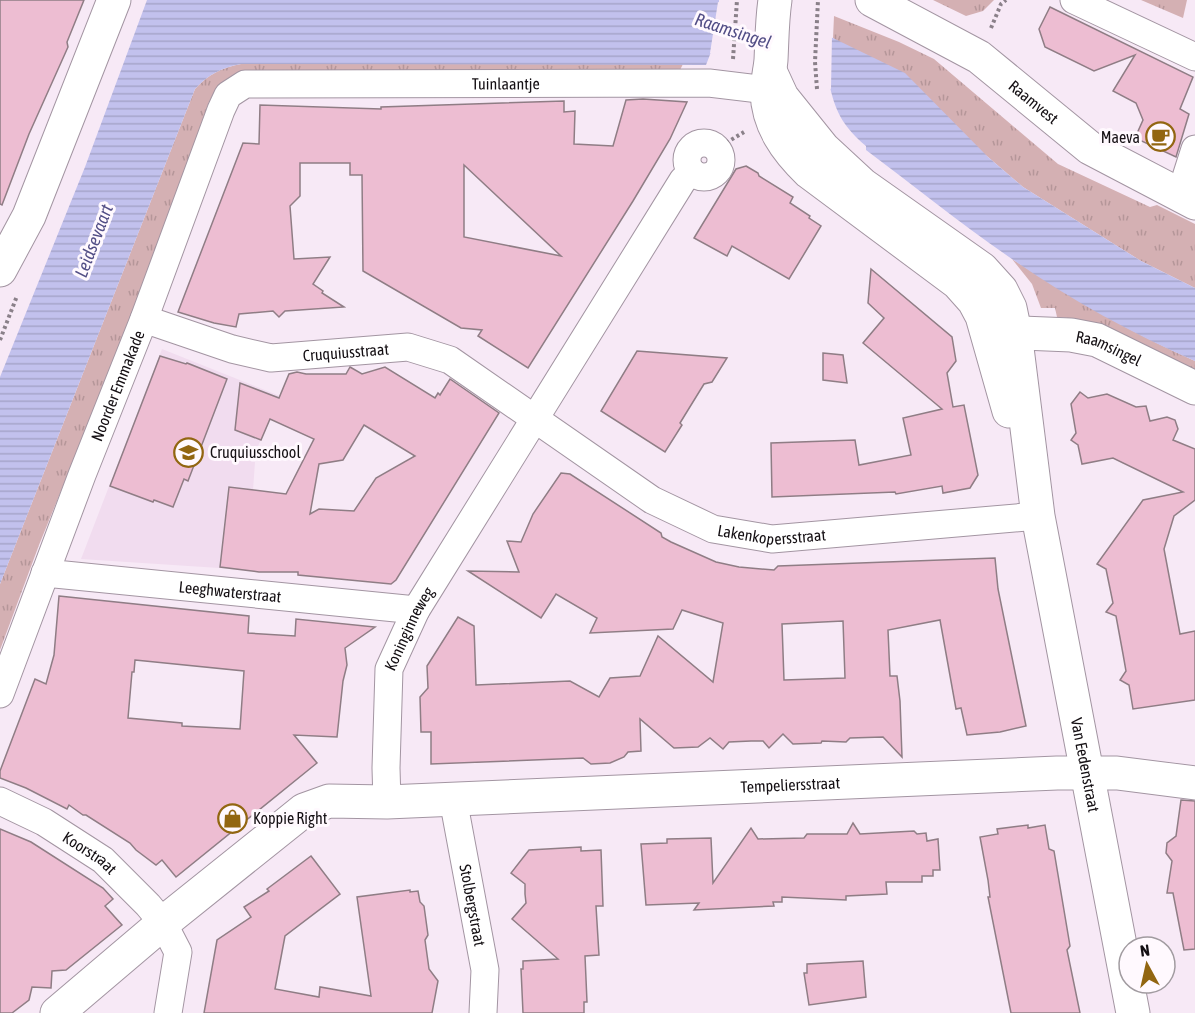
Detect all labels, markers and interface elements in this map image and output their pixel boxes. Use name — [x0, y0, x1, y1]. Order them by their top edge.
water label: Raamsingel — [692, 8, 774, 53]
street label: Tuinlaantje — [472, 74, 540, 93]
street label: Raamvest — [1005, 76, 1062, 128]
cafe icon: Maeva — [1145, 121, 1177, 153]
place label: Maeva — [1101, 128, 1140, 146]
water label: Leidsevaart — [70, 201, 117, 280]
street label: Raamsingel — [1074, 327, 1145, 370]
street label: Noorder Emmakade — [87, 328, 148, 444]
street label: Cruquiusstraat — [302, 340, 390, 364]
school or university icon: Cruquiusschool — [173, 436, 205, 468]
place label: Cruquiusschool — [210, 443, 301, 462]
street label: Lakenkopersstraat — [716, 521, 827, 549]
street label: Leeghwaterstraat — [178, 577, 283, 606]
street label: Koninginneweg — [381, 583, 438, 673]
street label: Van Eedenstraat — [1068, 716, 1103, 814]
street label: Tempeliersstraat — [740, 773, 841, 796]
shop icon: Koppie Right — [216, 802, 248, 834]
place label: Koppie Right — [253, 809, 328, 828]
street label: Koorstraat — [60, 828, 121, 878]
street label: Stolbergstraat — [456, 863, 489, 948]
north arrow — [1117, 935, 1177, 995]
text: N — [1139, 941, 1151, 960]

